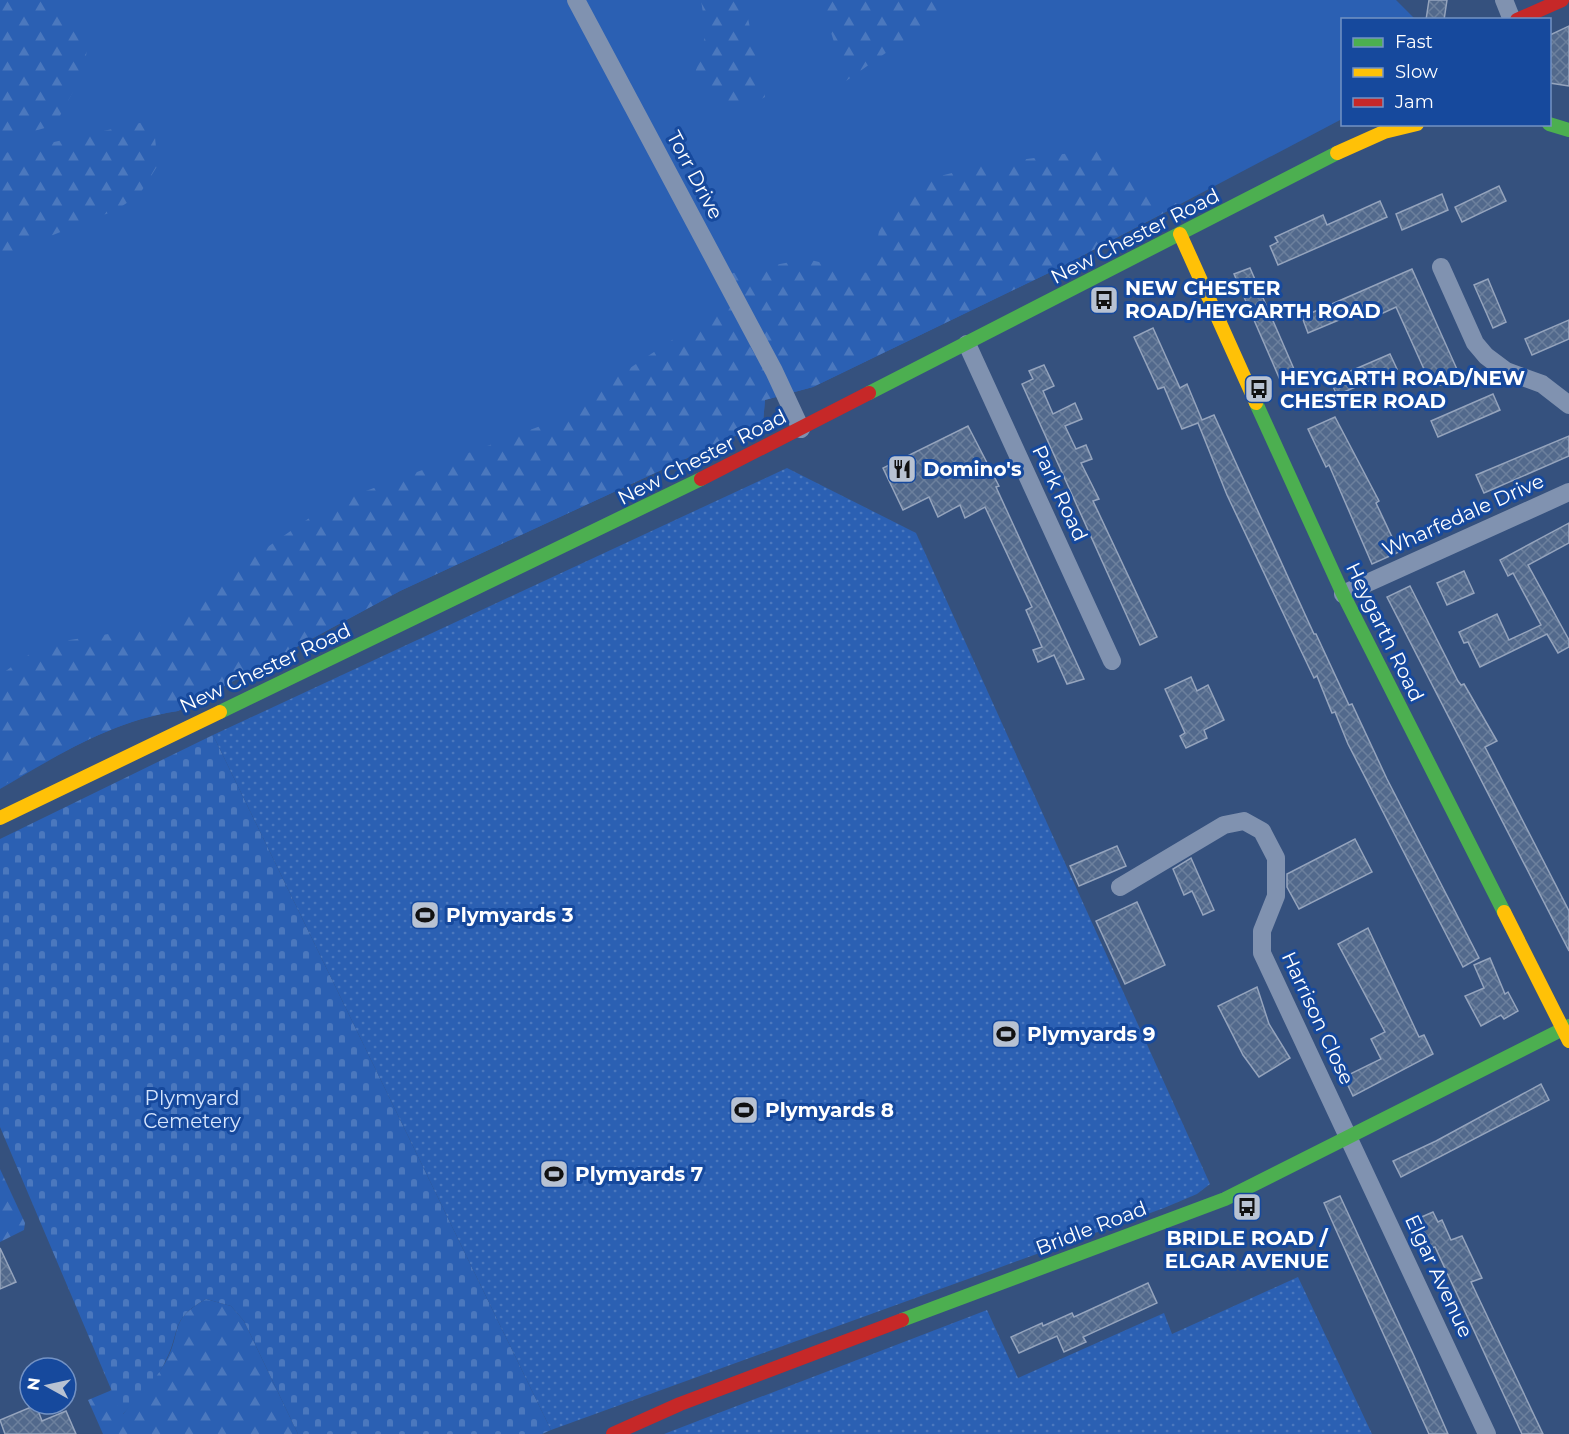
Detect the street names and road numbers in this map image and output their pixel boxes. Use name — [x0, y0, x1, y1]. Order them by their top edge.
street label: Torr Drive — [662, 127, 728, 223]
street label: New Chester Road — [1047, 183, 1223, 289]
street label: New Chester Road — [614, 404, 790, 510]
street label: Park Road — [1027, 441, 1093, 545]
street label: Wharfedale Drive — [1378, 469, 1548, 561]
street label: Heygarth Road — [1341, 559, 1429, 705]
street label: New Chester Road — [176, 618, 354, 718]
street label: Harrison Close — [1277, 948, 1359, 1088]
street label: Bridle Road — [1032, 1196, 1150, 1260]
street label: Elgar Avenue — [1400, 1211, 1478, 1341]

